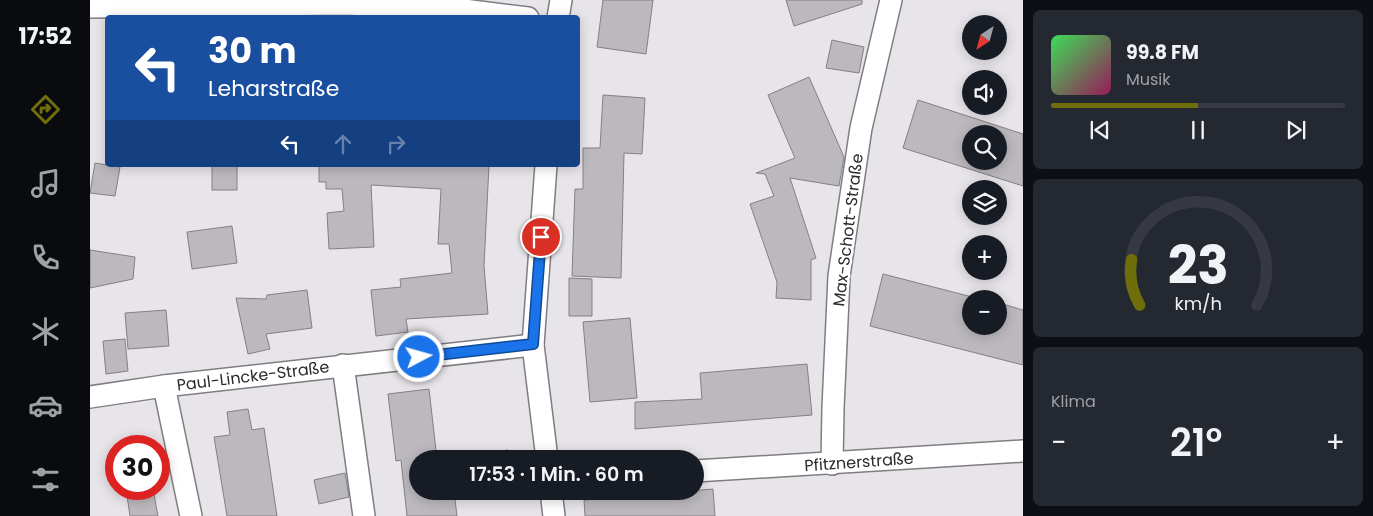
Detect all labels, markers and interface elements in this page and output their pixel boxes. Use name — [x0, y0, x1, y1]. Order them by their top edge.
north arrow — [962, 15, 1008, 60]
map controls — [962, 15, 1007, 335]
text: 17:52 — [18, 21, 72, 52]
text: 30 m — [208, 26, 296, 75]
icon: left — [125, 35, 190, 100]
text: 99.8 FM — [1126, 39, 1199, 66]
text: Musik — [1126, 68, 1171, 91]
button: sound — [962, 70, 1007, 115]
text: Leharstraße — [208, 73, 340, 104]
icon: directions — [28, 92, 63, 127]
icon: previous — [1086, 116, 1114, 144]
icon: pause — [1184, 116, 1212, 144]
icon: next — [1282, 116, 1310, 144]
button: search — [962, 125, 1007, 170]
icon: left — [276, 130, 304, 158]
icon: ahead — [329, 130, 357, 158]
icon: right — [382, 130, 410, 158]
street label: Max-Schott-Straße — [827, 152, 869, 308]
icon: music — [28, 166, 63, 201]
button: layers — [962, 180, 1007, 225]
pin — [520, 216, 562, 258]
icon: arrive — [527, 223, 555, 251]
text: 23 — [1167, 229, 1229, 302]
button: + — [962, 235, 1007, 280]
icon: phone — [28, 240, 63, 275]
button: − — [962, 290, 1007, 335]
text: km/h — [1174, 291, 1222, 316]
icon: climate — [28, 314, 63, 349]
position arrow — [392, 330, 444, 382]
street label: Paul-Lincke-Straße — [175, 355, 331, 397]
icon: car — [28, 388, 63, 423]
text: Klima — [1051, 390, 1096, 413]
text: 21° — [1170, 416, 1222, 469]
text: − — [1051, 423, 1066, 462]
text: + — [1326, 423, 1345, 462]
speed limit sign: 30 — [105, 435, 170, 500]
street label: Pfitznerstraße — [804, 447, 914, 477]
text: 17:53 · 1 Min. · 60 m — [469, 461, 644, 488]
icon: filters — [28, 462, 63, 497]

